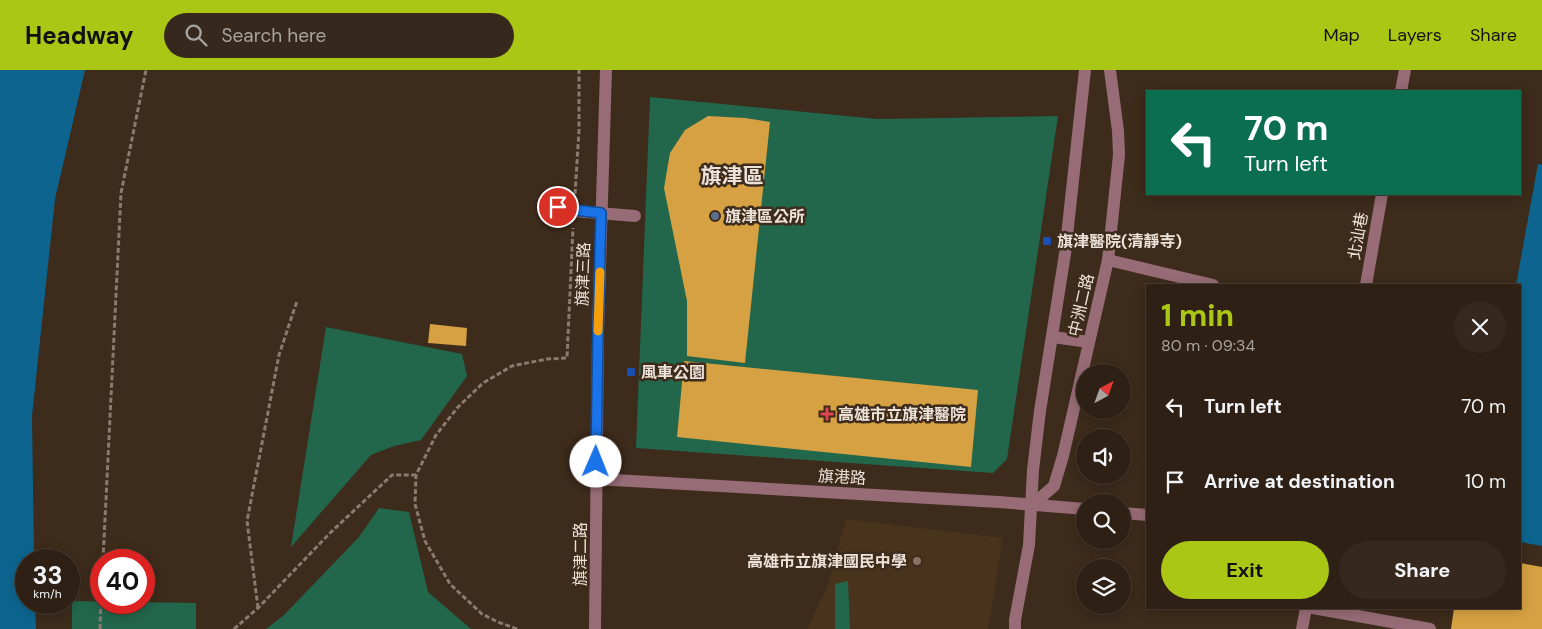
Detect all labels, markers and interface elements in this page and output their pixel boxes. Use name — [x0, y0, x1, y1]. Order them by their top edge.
search box — [164, 13, 514, 58]
text: Headway — [25, 20, 134, 51]
icon: search — [182, 21, 210, 49]
text: Search here — [222, 23, 326, 48]
text: Map — [1324, 23, 1360, 47]
text: Layers — [1388, 23, 1442, 47]
text: Share — [1470, 23, 1517, 47]
text: 70 m — [1244, 105, 1328, 151]
icon: left — [1161, 110, 1226, 175]
text: Turn left — [1244, 149, 1328, 178]
district label: 旗津區 — [701, 162, 764, 190]
pin — [537, 186, 579, 228]
icon: arrive — [544, 193, 572, 221]
place label: 旗津區公所 — [725, 206, 805, 227]
marker: 旗津區公所 — [709, 210, 721, 222]
street label: 北汕巷 — [1343, 211, 1373, 261]
place label: 旗津醫院(清靜寺) — [1057, 231, 1182, 252]
marker: 旗津醫院(清靜寺) — [1041, 235, 1053, 247]
street label: 旗津三路 — [571, 242, 595, 306]
street label: 中洲二路 — [1064, 271, 1098, 339]
text: 1 min — [1161, 296, 1234, 335]
button: close — [1454, 301, 1506, 353]
text: 80 m · 09:34 — [1161, 335, 1255, 356]
place label: 風車公園 — [641, 362, 705, 383]
north arrow — [1076, 364, 1131, 419]
map controls — [1076, 364, 1131, 614]
marker: 風車公園 — [625, 366, 637, 378]
icon: left — [1161, 393, 1189, 421]
text: Turn left — [1204, 394, 1282, 419]
text: 70 m — [1461, 394, 1506, 419]
place label: 高雄市立旗津醫院 — [838, 404, 966, 425]
marker: 高雄市立旗津醫院 — [820, 407, 834, 421]
button: sound — [1076, 429, 1131, 484]
position arrow — [569, 435, 621, 487]
street label: 旗港路 — [817, 465, 867, 489]
icon: arrive — [1161, 468, 1189, 496]
text: Arrive at destination — [1204, 469, 1395, 494]
text: 10 m — [1465, 469, 1506, 494]
button: search — [1076, 494, 1131, 549]
street label: 旗津二路 — [570, 522, 591, 586]
button: Exit — [1161, 541, 1329, 599]
button: Share — [1339, 541, 1506, 599]
speed limit sign: 40 — [90, 549, 155, 614]
place label: 高雄市立旗津國民中學 — [747, 551, 907, 572]
marker: 高雄市立旗津國民中學 — [911, 555, 923, 567]
text: 33 — [32, 559, 63, 592]
button: layers — [1076, 559, 1131, 614]
text: km/h — [33, 586, 62, 602]

